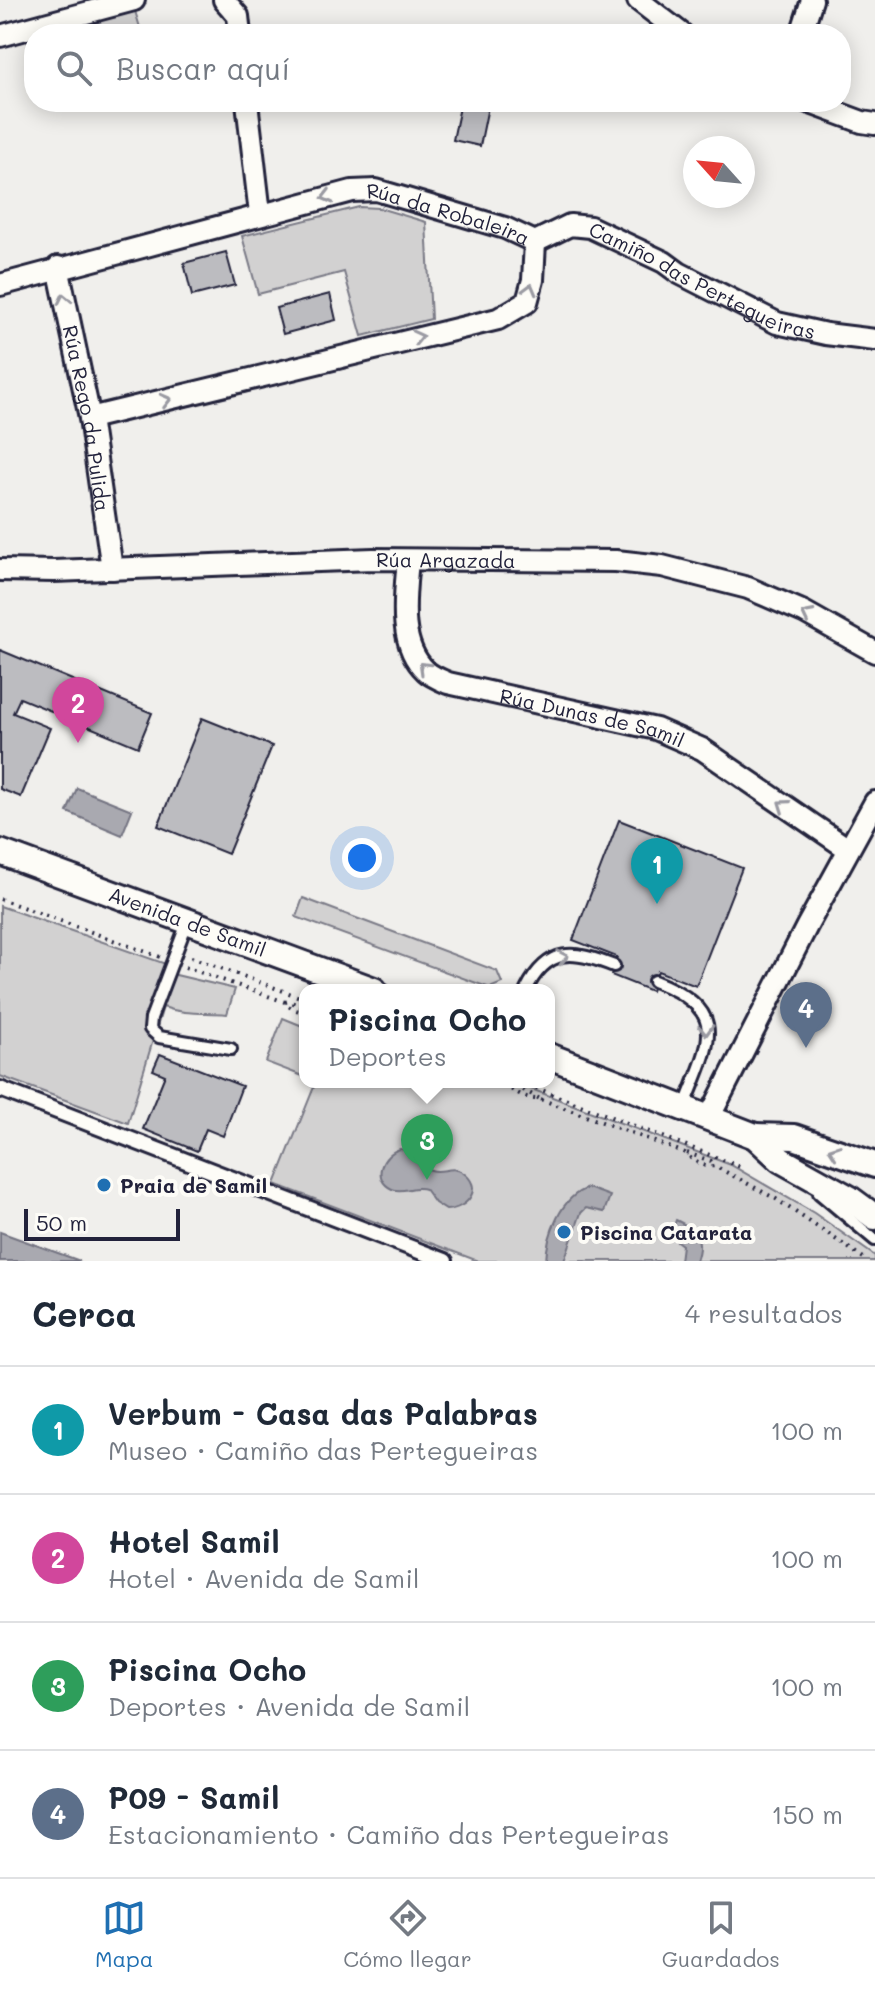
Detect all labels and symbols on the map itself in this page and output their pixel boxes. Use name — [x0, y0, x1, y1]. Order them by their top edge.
north arrow — [683, 136, 755, 208]
street label: Rúa da Robaleira — [366, 177, 534, 251]
one-way arrow — [321, 188, 334, 205]
street label: Camiño das Pertegueiras — [585, 216, 818, 344]
one-way arrow — [521, 282, 538, 296]
one-way arrow — [56, 293, 73, 306]
street label: Rúa Rego da Pulida — [58, 323, 116, 513]
one-way arrow — [411, 330, 424, 347]
one-way arrow — [158, 393, 172, 410]
street label: Rúa Argazada — [376, 546, 516, 573]
one-way arrow — [800, 609, 815, 624]
one-way arrow — [419, 661, 433, 676]
pin: 2 — [52, 677, 104, 743]
street label: Rúa Dunas de Samil — [498, 682, 689, 753]
one-way arrow — [778, 800, 792, 815]
your location — [342, 838, 382, 878]
pin: 1 — [631, 838, 683, 904]
street label: Avenida de Samil — [105, 880, 270, 962]
one-way arrow — [557, 950, 570, 967]
pin: 4 — [780, 982, 832, 1048]
one-way arrow — [698, 1024, 715, 1037]
pin: 3 — [401, 1114, 453, 1180]
one-way arrow — [828, 1145, 842, 1161]
place label: Praia de Samil — [120, 1172, 267, 1198]
marker: Praia de Samil — [95, 1176, 113, 1194]
scale bar — [24, 1205, 180, 1241]
place label: Piscina Catarata — [580, 1219, 752, 1245]
marker: Piscina Catarata — [555, 1223, 573, 1241]

